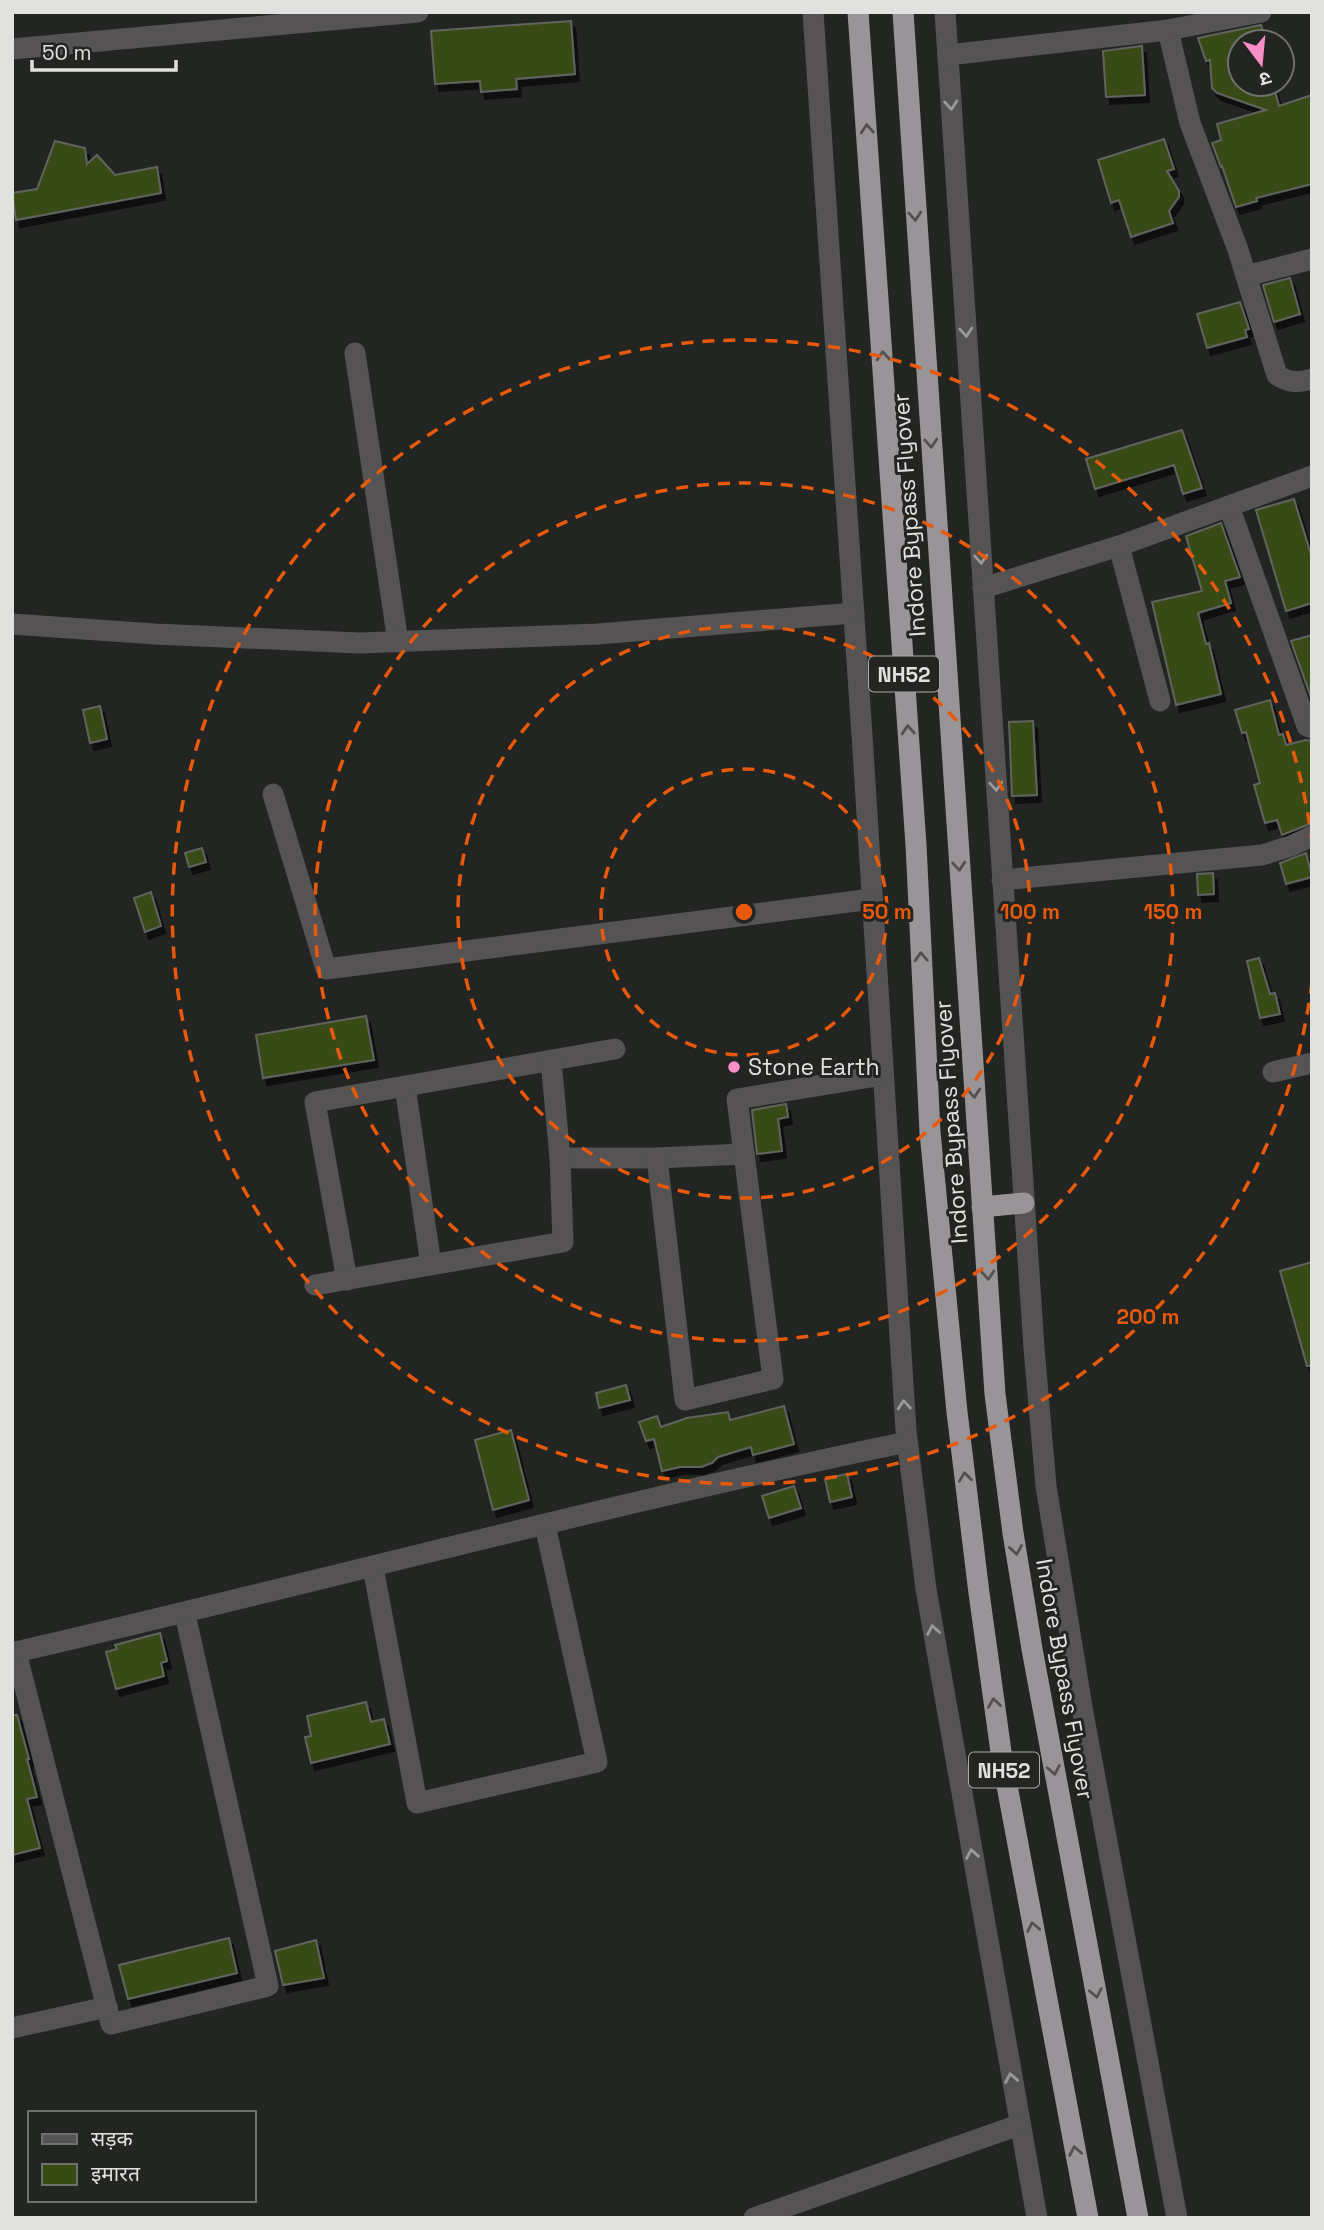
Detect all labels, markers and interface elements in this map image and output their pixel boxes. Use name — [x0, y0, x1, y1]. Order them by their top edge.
scale bar — [32, 28, 175, 72]
north arrow — [1226, 28, 1296, 98]
text: 50 m — [42, 39, 92, 66]
text: उ — [1256, 65, 1274, 93]
one-way arrow — [943, 100, 958, 111]
one-way arrow — [860, 123, 875, 134]
one-way arrow — [908, 211, 923, 222]
one-way arrow — [958, 327, 973, 338]
one-way arrow — [876, 350, 891, 361]
street label: Indore Bypass Flyover — [886, 392, 932, 638]
one-way arrow — [923, 438, 938, 449]
one-way arrow — [973, 554, 988, 565]
road number: NH52 — [869, 656, 939, 692]
one-way arrow — [901, 724, 916, 735]
one-way arrow — [988, 781, 1003, 792]
one-way arrow — [951, 861, 966, 872]
text: 50 m — [862, 898, 912, 925]
text: 100 m — [1000, 898, 1060, 925]
text: 150 m — [1144, 898, 1202, 925]
centre of rings — [732, 900, 756, 924]
one-way arrow — [914, 951, 929, 962]
street label: Indore Bypass Flyover — [928, 999, 974, 1245]
place label: Stone Earth — [748, 1052, 880, 1082]
marker: Stone Earth — [726, 1059, 742, 1075]
one-way arrow — [966, 1088, 981, 1099]
one-way arrow — [980, 1270, 995, 1281]
text: 200 m — [1117, 1303, 1179, 1330]
one-way arrow — [897, 1399, 912, 1410]
one-way arrow — [957, 1472, 972, 1483]
one-way arrow — [1008, 1544, 1023, 1556]
street label: Indore Bypass Flyover — [1029, 1556, 1101, 1802]
one-way arrow — [926, 1624, 941, 1636]
one-way arrow — [987, 1697, 1002, 1709]
road number: NH52 — [969, 1752, 1039, 1788]
one-way arrow — [1046, 1764, 1061, 1776]
one-way arrow — [965, 1848, 980, 1860]
one-way arrow — [1027, 1921, 1042, 1933]
one-way arrow — [1088, 1988, 1103, 1999]
one-way arrow — [1004, 2072, 1019, 2084]
legend — [28, 2111, 256, 2202]
text: सड़क — [91, 2125, 133, 2152]
one-way arrow — [1069, 2145, 1084, 2157]
text: इमारत — [91, 2160, 141, 2187]

